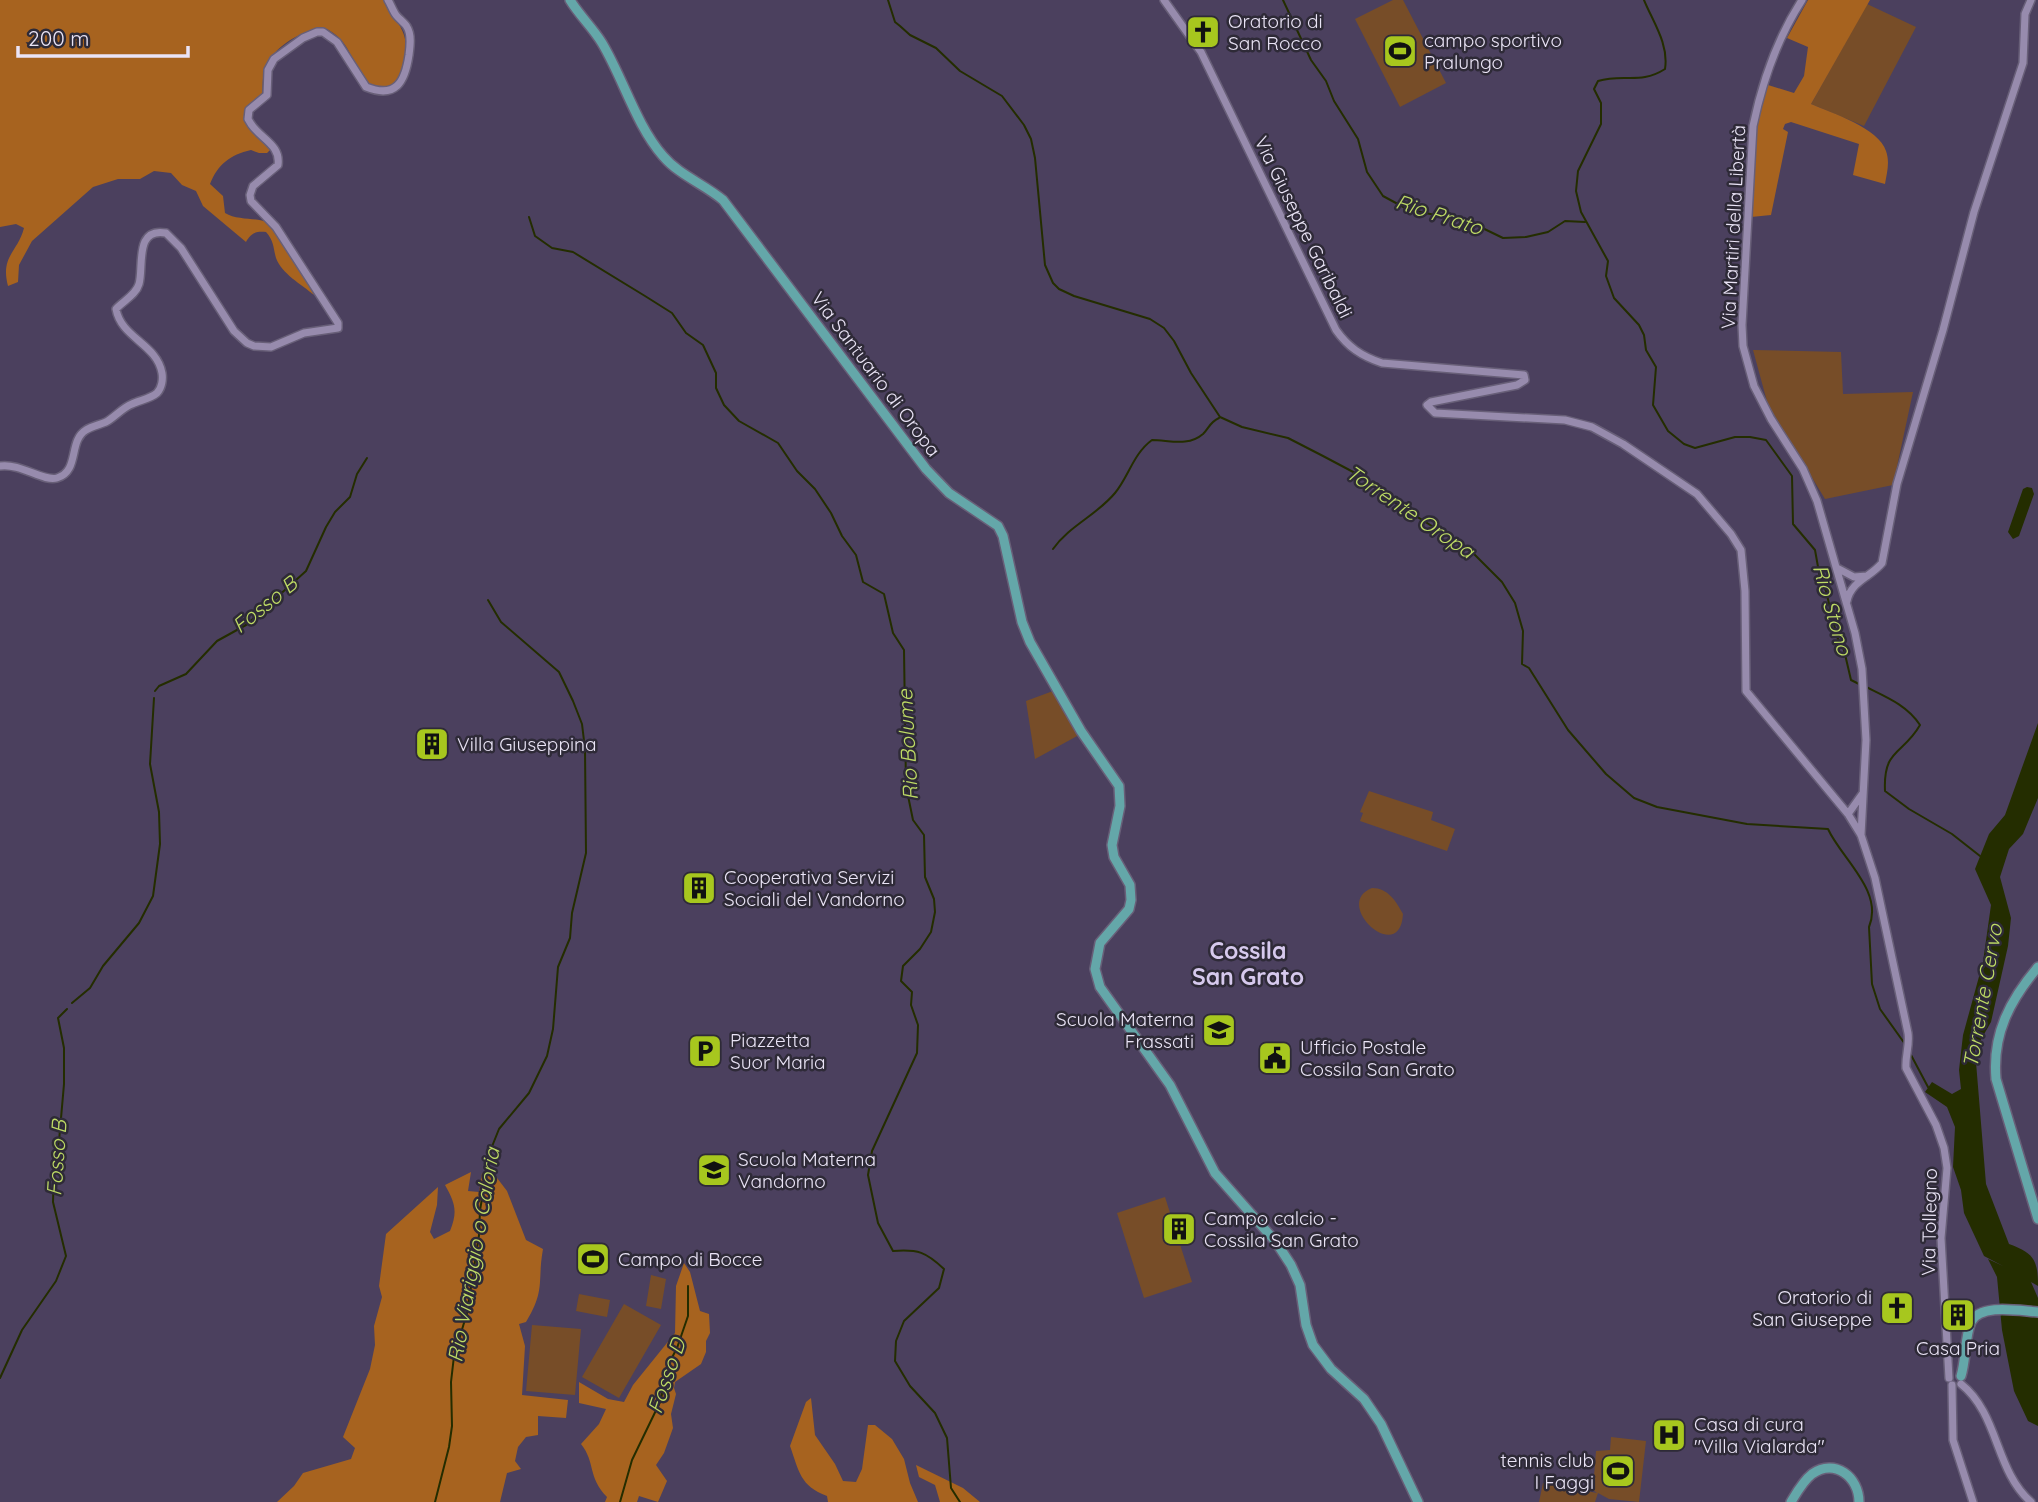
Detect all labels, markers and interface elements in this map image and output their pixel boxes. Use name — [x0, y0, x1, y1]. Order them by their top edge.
place label: Oratorio di San Rocco — [1228, 9, 1323, 55]
church icon: Oratorio di San Rocco — [1184, 13, 1222, 51]
scale bar — [18, 14, 187, 58]
text: 200 m — [28, 25, 90, 51]
place label: campo sportivo Pralungo — [1424, 28, 1562, 74]
sports icon: campo sportivo Pralungo — [1381, 32, 1419, 70]
street label: Via Martiri della Libertà — [1716, 124, 1750, 330]
street label: Via Giuseppe Garibaldi — [1250, 132, 1358, 322]
water label: Rio Prato — [1393, 188, 1487, 241]
street label: Via Santuario di Oropa — [806, 287, 946, 461]
water label: Torrente Oropa — [1342, 459, 1481, 564]
water label: Rio Stono — [1808, 561, 1859, 659]
water label: Fosso B — [227, 569, 304, 638]
water label: Rio Bolume — [891, 688, 923, 801]
building icon: Villa Giuseppina — [413, 725, 451, 763]
place label: Villa Giuseppina — [457, 732, 596, 756]
place label: Cooperativa Servizi Sociali del Vandorno — [724, 865, 905, 911]
building icon: Cooperativa Servizi Sociali del Vandorno — [680, 869, 718, 907]
water label: Torrente Cervo — [1957, 921, 2008, 1070]
district label: Cossila San Grato — [1192, 936, 1304, 991]
place label: Scuola Materna Frassati — [1056, 1007, 1194, 1053]
school or university icon: Scuola Materna Frassati — [1200, 1011, 1238, 1049]
place label: Piazzetta Suor Maria — [730, 1028, 826, 1074]
parking icon: Piazzetta Suor Maria — [686, 1032, 724, 1070]
place label: Ufficio Postale Cossila San Grato — [1300, 1035, 1455, 1081]
public building icon: Ufficio Postale Cossila San Grato — [1256, 1039, 1294, 1077]
water label: Fosso B — [40, 1117, 72, 1197]
water label: Rio Viariggio o Caloria — [441, 1144, 505, 1364]
place label: Scuola Materna Vandorno — [738, 1147, 876, 1193]
school or university icon: Scuola Materna Vandorno — [695, 1151, 733, 1189]
street label: Via Tollegno — [1916, 1168, 1942, 1276]
place label: Campo calcio - Cossila San Grato — [1204, 1206, 1359, 1252]
building icon: Campo calcio - Cossila San Grato — [1160, 1210, 1198, 1248]
sports icon: Campo di Bocce — [574, 1240, 612, 1278]
place label: Campo di Bocce — [618, 1247, 762, 1271]
place label: Oratorio di San Giuseppe — [1752, 1285, 1872, 1331]
church icon: Oratorio di San Giuseppe — [1878, 1289, 1916, 1327]
building icon: Casa Pria — [1939, 1296, 1977, 1334]
water label: Fosso D — [641, 1333, 692, 1417]
place label: Casa Pria — [1916, 1336, 2000, 1360]
place label: Casa di cura "Villa Vialarda" — [1694, 1412, 1825, 1458]
hospital icon: Casa di cura "Villa Vialarda" — [1650, 1416, 1688, 1454]
place label: tennis club I Faggi — [1500, 1448, 1594, 1494]
sports icon: tennis club I Faggi — [1599, 1452, 1637, 1490]

